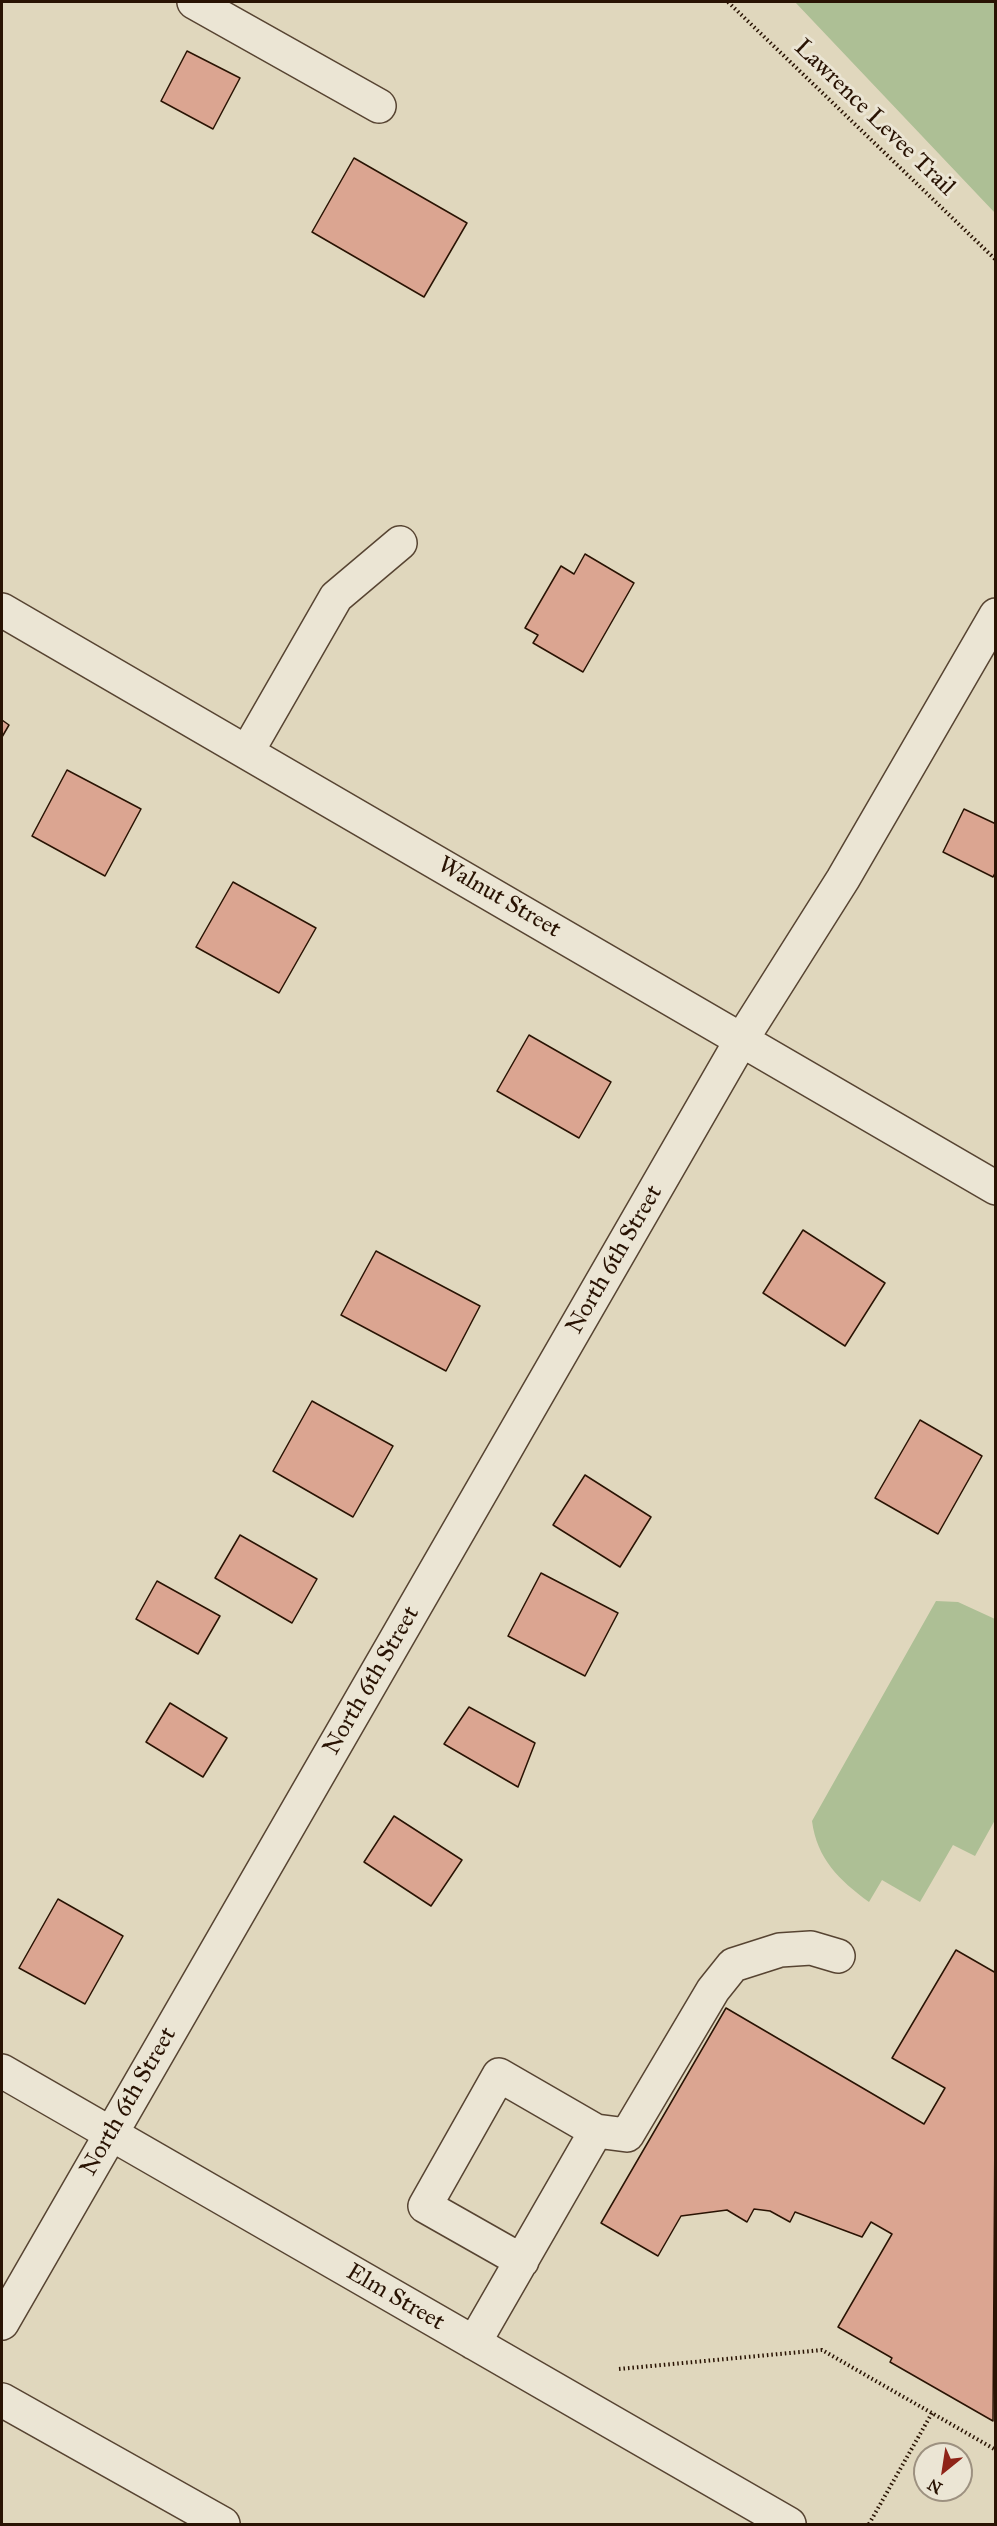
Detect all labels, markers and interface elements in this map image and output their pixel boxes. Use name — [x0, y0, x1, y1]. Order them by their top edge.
street label: Lawrence Levee Trail — [788, 34, 960, 202]
street label: Walnut Street — [432, 851, 566, 945]
street label: North 6th Street — [561, 1180, 669, 1340]
street label: North 6th Street — [318, 1601, 426, 1761]
street label: North 6th Street — [75, 2022, 183, 2182]
street label: Elm Street — [341, 2258, 449, 2338]
north arrow — [913, 2442, 973, 2502]
text: N — [924, 2475, 945, 2498]

